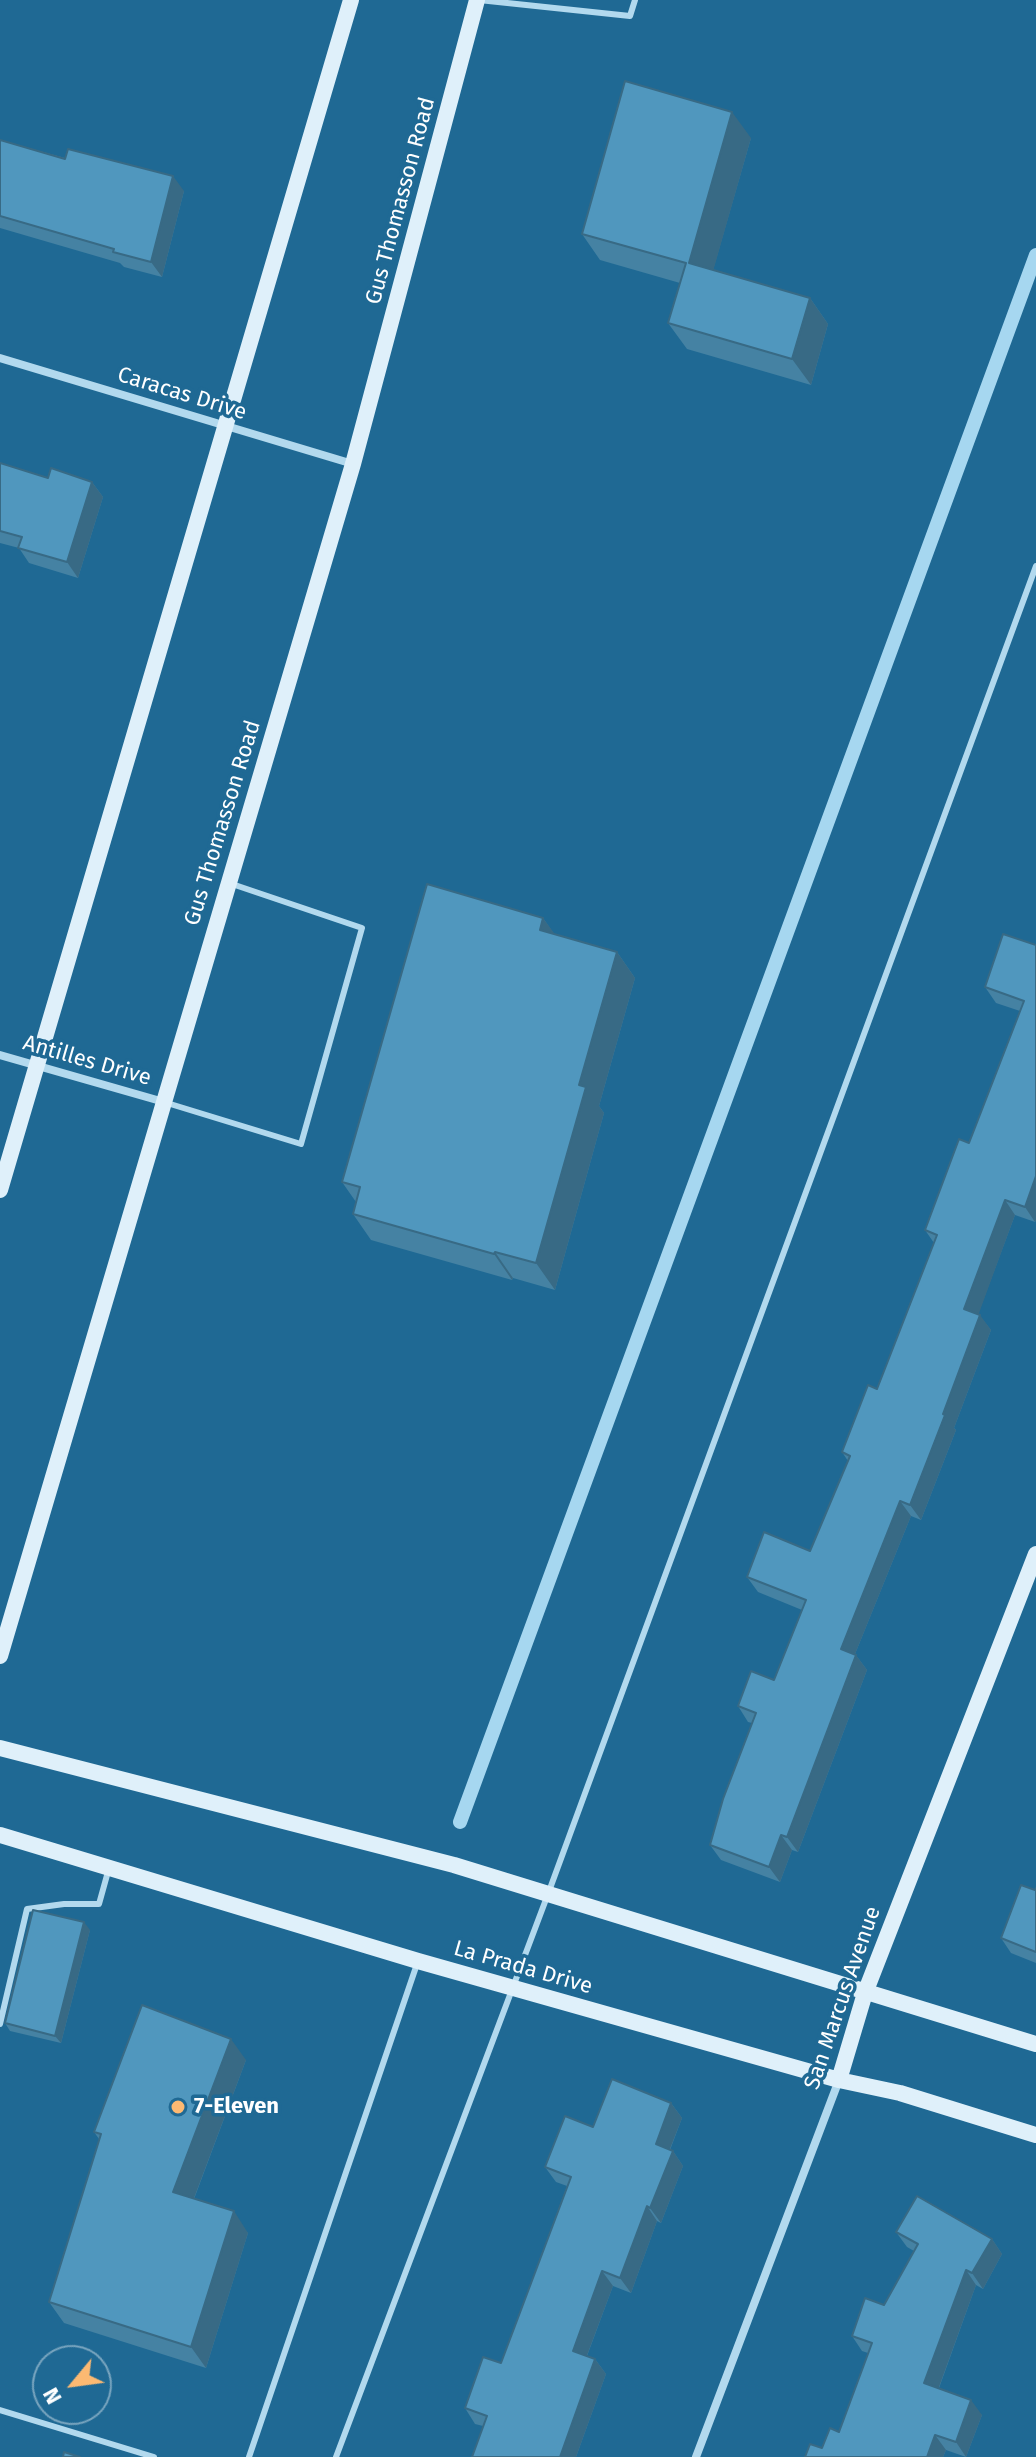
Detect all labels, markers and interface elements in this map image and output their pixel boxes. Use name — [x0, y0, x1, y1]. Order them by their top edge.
street label: Gus Thomasson Road — [361, 95, 441, 307]
street label: Caracas Drive — [114, 362, 250, 426]
street label: Gus Thomasson Road — [179, 717, 267, 929]
street label: Antilles Drive — [20, 1030, 154, 1092]
street label: San Marcus Avenue — [799, 1903, 887, 2093]
street label: La Prada Drive — [451, 1936, 595, 2000]
place label: 7-Eleven — [194, 2094, 279, 2120]
marker: 7-Eleven — [169, 2098, 187, 2116]
north arrow — [32, 2345, 112, 2425]
text: N — [37, 2383, 68, 2409]

